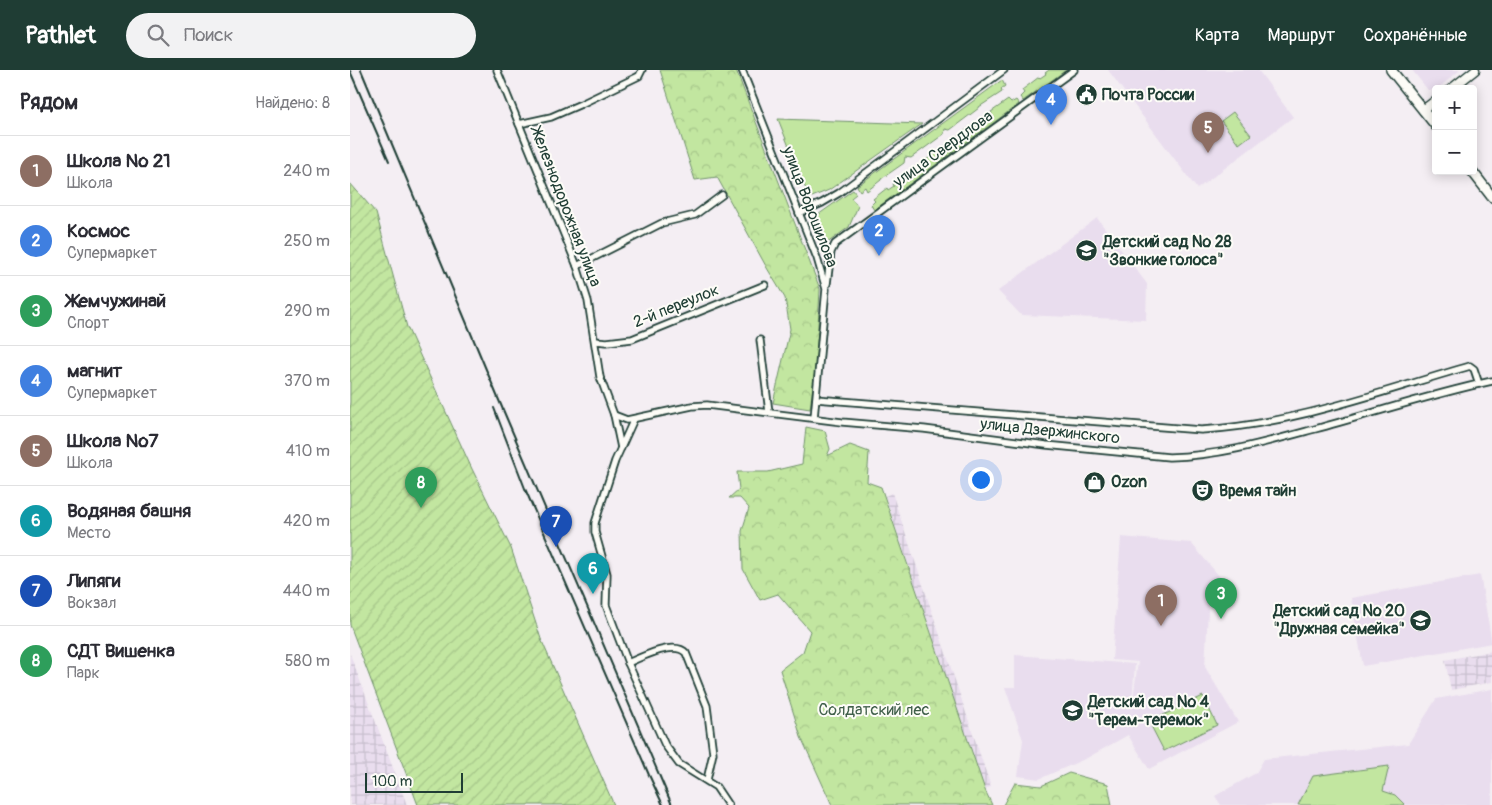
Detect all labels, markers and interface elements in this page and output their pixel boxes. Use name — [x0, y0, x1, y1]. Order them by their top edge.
search box — [126, 13, 476, 58]
text: Pathlet — [25, 21, 96, 50]
icon: search — [144, 21, 172, 49]
text: Поиск — [184, 23, 233, 47]
text: Карта — [1195, 24, 1239, 47]
text: Маршрут — [1267, 24, 1335, 47]
text: Сохранённые — [1363, 24, 1467, 47]
public building icon: Почта России — [1074, 83, 1098, 107]
pin: 4 — [1035, 84, 1067, 125]
place label: Почта России — [1102, 85, 1195, 105]
map controls — [1432, 85, 1477, 175]
button: + — [1432, 85, 1477, 130]
text: Рядом — [20, 89, 78, 116]
text: Найдено: 8 — [255, 93, 330, 113]
street label: улица Свердлова — [888, 106, 997, 192]
pin: 5 — [1192, 112, 1224, 153]
street label: Железнодорожная улица — [525, 122, 606, 289]
button: − — [1432, 130, 1477, 175]
street label: улица Ворошилова — [777, 143, 842, 270]
text: Школа № 21 — [67, 149, 171, 173]
text: 1 — [33, 161, 39, 181]
text: 240 m — [283, 161, 330, 181]
text: Школа — [67, 173, 113, 193]
pin: 2 — [863, 215, 895, 256]
text: Космос — [67, 219, 130, 243]
text: 2 — [32, 231, 40, 251]
text: 250 m — [284, 231, 330, 251]
place label: Детский сад № 28 "Звонкие голоса" — [1102, 232, 1232, 270]
school or university icon: Детский сад № 28 "Звонкие голоса" — [1075, 239, 1099, 263]
text: Супермаркет — [67, 243, 157, 263]
street label: 2-й переулок — [630, 280, 722, 332]
text: Жемчужинай — [67, 289, 166, 313]
text: 3 — [32, 301, 40, 321]
text: 290 m — [284, 301, 330, 321]
text: Спорт — [67, 313, 109, 333]
text: магнит — [67, 359, 122, 383]
text: 4 — [31, 371, 41, 391]
text: 370 m — [284, 371, 330, 391]
text: Супермаркет — [67, 383, 157, 403]
street label: улица Дзержинского — [978, 414, 1121, 448]
text: Школа №7 — [67, 429, 159, 453]
text: 5 — [32, 441, 40, 461]
text: 410 m — [286, 441, 330, 461]
text: Школа — [67, 453, 113, 473]
pin: 8 — [405, 467, 437, 508]
your location — [968, 467, 994, 493]
shop icon: Ozon — [1083, 470, 1107, 494]
place label: Ozon — [1111, 472, 1147, 492]
theatre icon: Время тайн — [1191, 479, 1215, 503]
place label: Время тайн — [1219, 481, 1296, 501]
text: Водяная башня — [67, 499, 191, 523]
pin: 7 — [540, 506, 572, 547]
text: 6 — [31, 511, 41, 531]
text: 420 m — [283, 511, 330, 531]
text: Место — [67, 523, 111, 543]
pin: 6 — [577, 553, 609, 594]
text: Липяги — [67, 569, 120, 593]
pin: 3 — [1205, 578, 1237, 619]
text: 7 — [32, 581, 40, 601]
text: 440 m — [283, 581, 330, 601]
pin: 1 — [1145, 585, 1177, 626]
text: Вокзал — [67, 593, 116, 613]
place label: Детский сад № 20 "Дружная семейка" — [1272, 601, 1405, 639]
school or university icon: Детский сад № 20 "Дружная семейка" — [1409, 608, 1433, 632]
text: СДТ Вишенка — [67, 639, 175, 663]
text: 8 — [32, 651, 40, 671]
text: 580 m — [285, 651, 330, 671]
text: Парк — [67, 663, 100, 683]
place label: Детский сад № 4 "Терем-теремок" — [1087, 692, 1210, 730]
school or university icon: Детский сад № 4 "Терем-теремок" — [1060, 699, 1084, 723]
park label: Солдатский лес — [818, 700, 930, 720]
scale bar — [365, 770, 462, 793]
text: 100 m — [372, 773, 412, 790]

